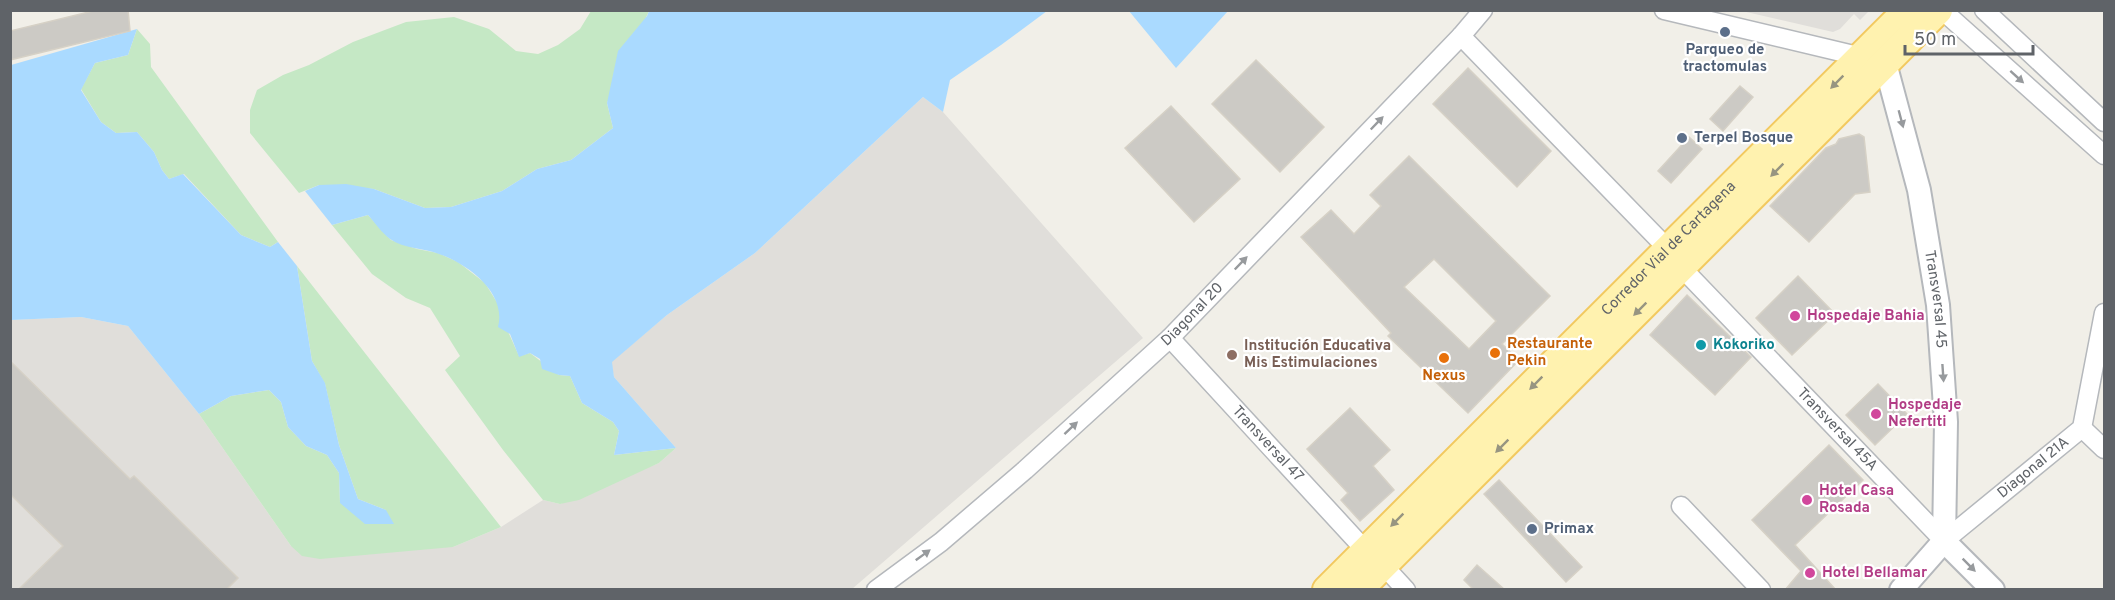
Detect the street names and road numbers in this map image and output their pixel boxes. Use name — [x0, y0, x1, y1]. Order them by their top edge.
street label: Corredor Vial de Cartagena — [1597, 177, 1740, 320]
street label: Transversal 45 — [1920, 249, 1950, 349]
street label: Diagonal 20 — [1157, 279, 1228, 351]
street label: Transversal 45A — [1793, 384, 1882, 475]
street label: Transversal 47 — [1228, 402, 1307, 486]
street label: Diagonal 21A — [1994, 433, 2073, 503]

